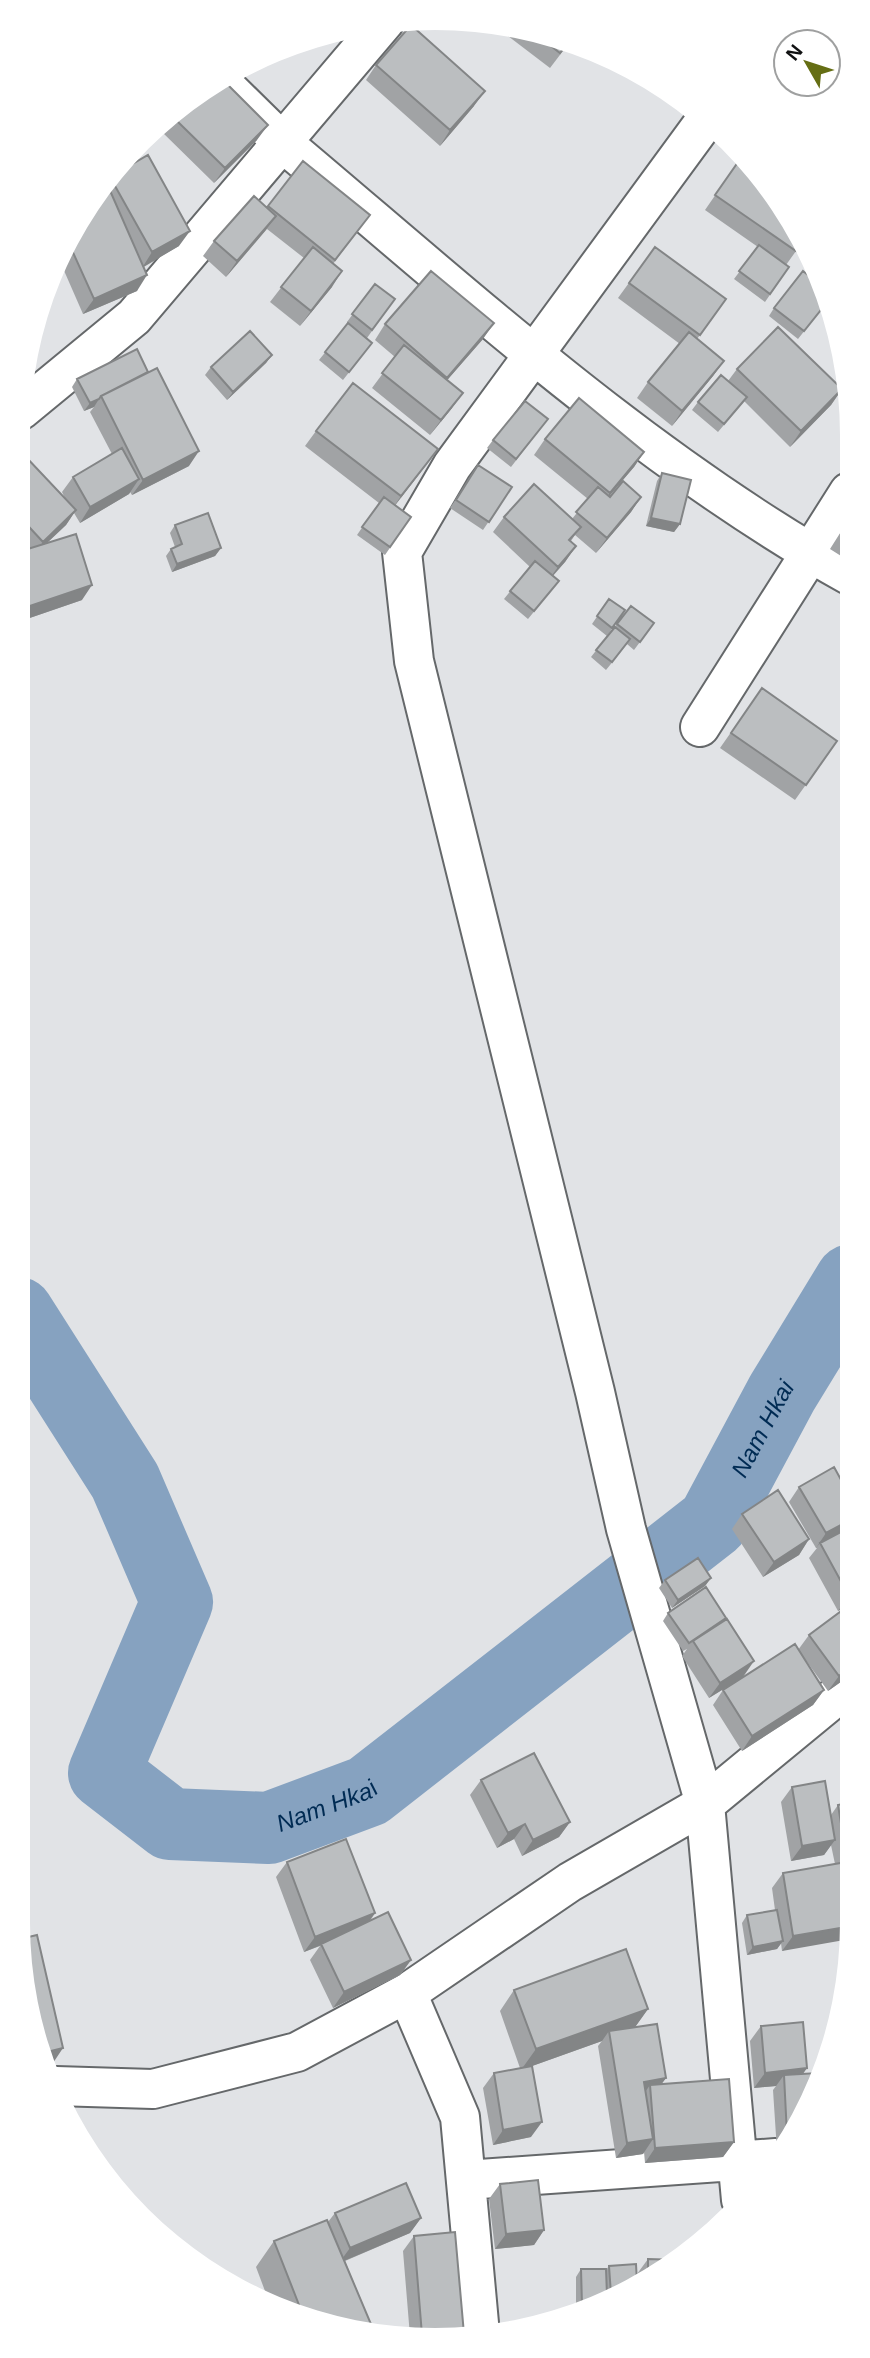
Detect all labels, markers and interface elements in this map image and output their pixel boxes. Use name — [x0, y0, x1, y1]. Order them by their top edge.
north arrow — [772, 28, 842, 98]
text: N — [782, 41, 807, 65]
water label: Nam Hkai — [726, 1375, 800, 1482]
water label: Nam Hkai — [273, 1774, 383, 1837]

